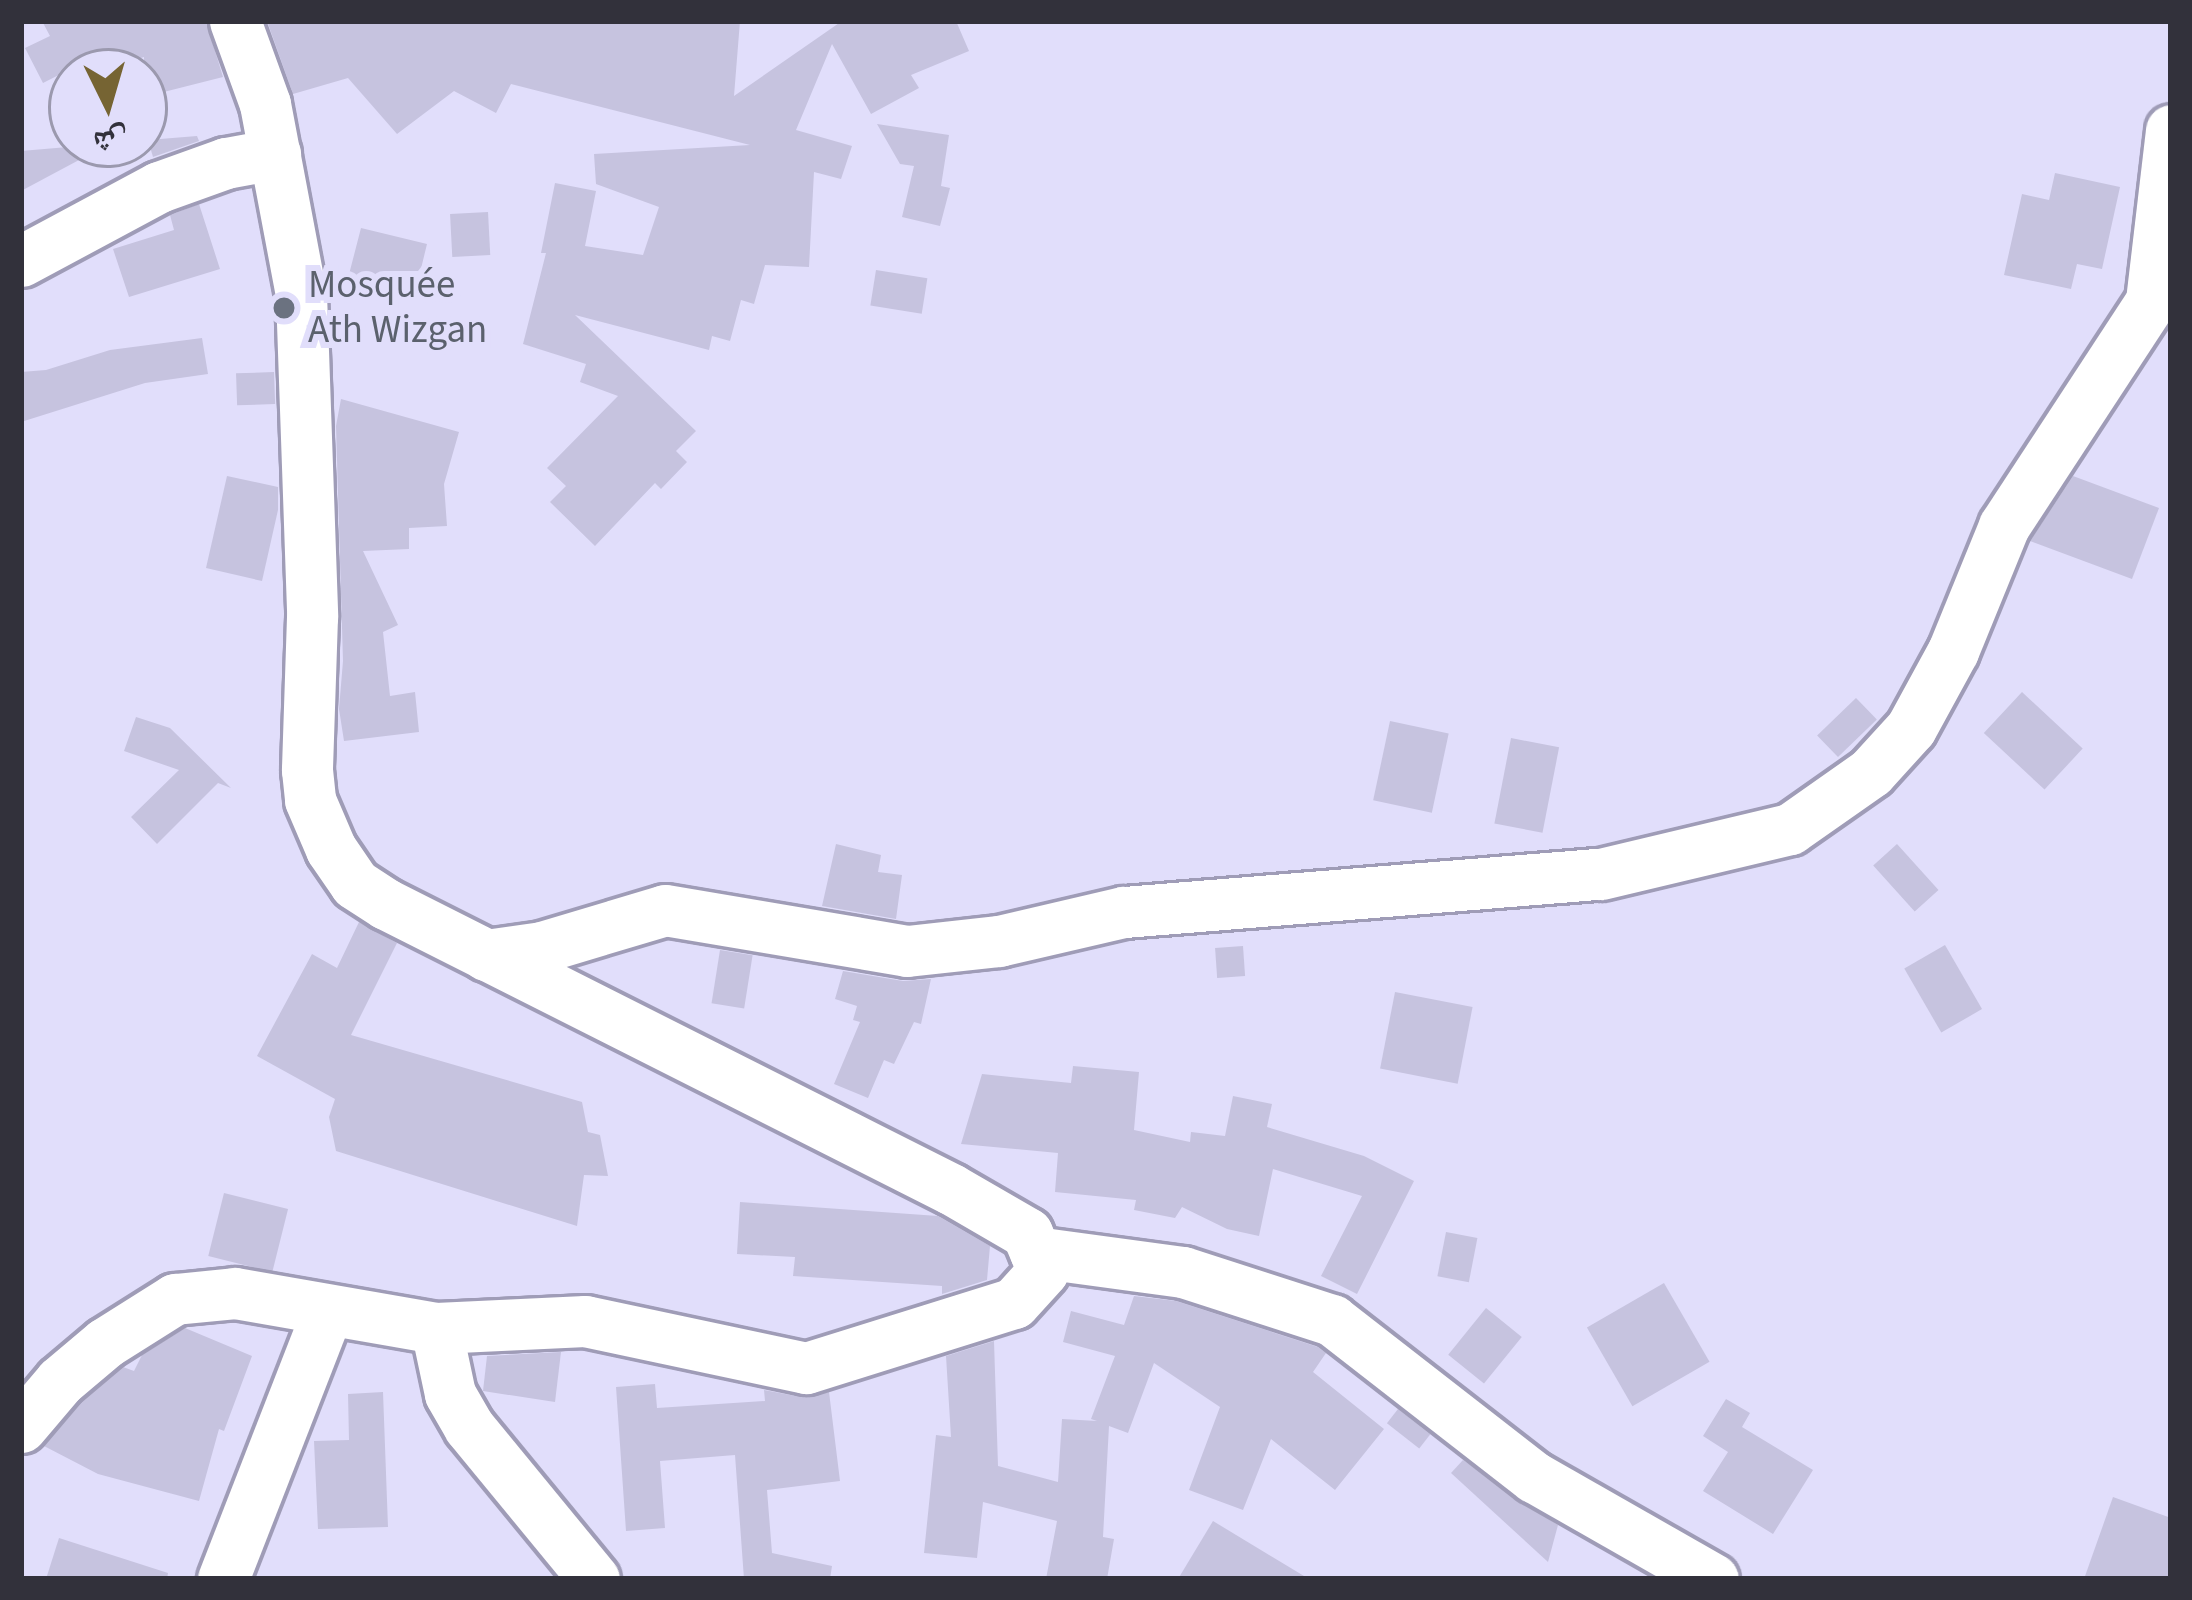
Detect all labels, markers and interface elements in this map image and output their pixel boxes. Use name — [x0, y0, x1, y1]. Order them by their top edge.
north arrow — [48, 48, 168, 168]
text: ش — [91, 116, 130, 166]
place label: Mosquée Ath Wizgan — [308, 263, 487, 354]
marker: Mosquée Ath Wizgan — [271, 295, 297, 321]

